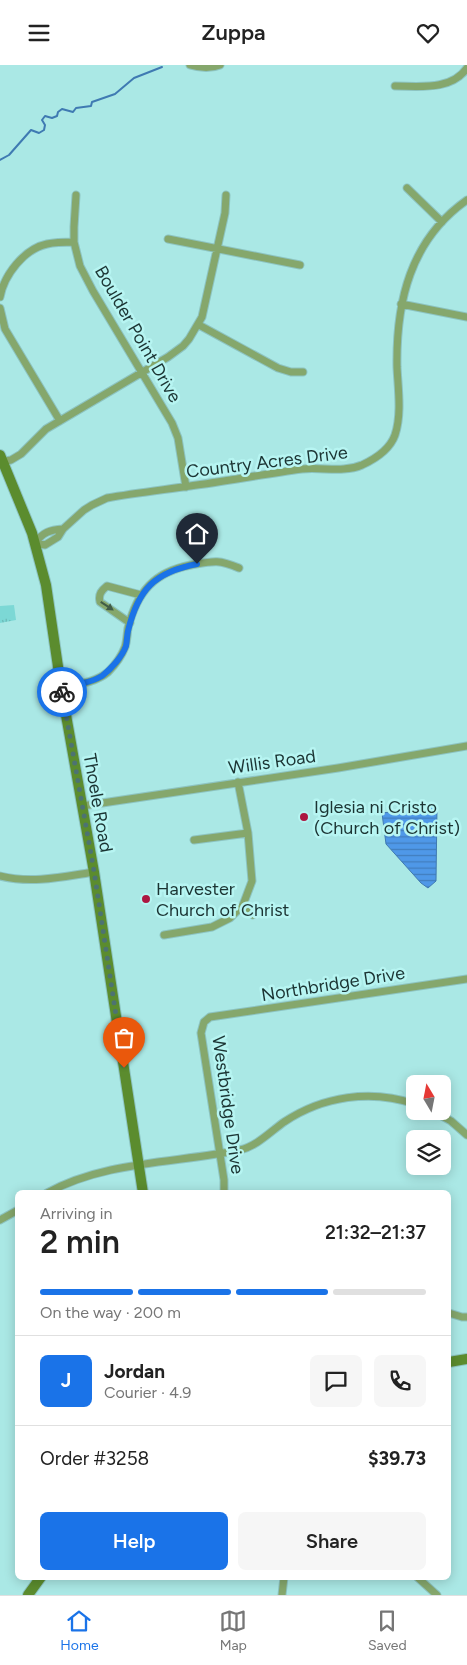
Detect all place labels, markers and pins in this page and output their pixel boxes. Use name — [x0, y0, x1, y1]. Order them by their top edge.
pin — [176, 513, 218, 564]
place label: Iglesia ni Cristo (Church of Christ) — [314, 796, 460, 839]
marker: Iglesia ni Cristo (Church of Christ) — [298, 811, 310, 823]
place label: Harvester Church of Christ — [156, 878, 290, 921]
marker: Harvester Church of Christ — [140, 893, 152, 905]
pin — [103, 1017, 145, 1068]

